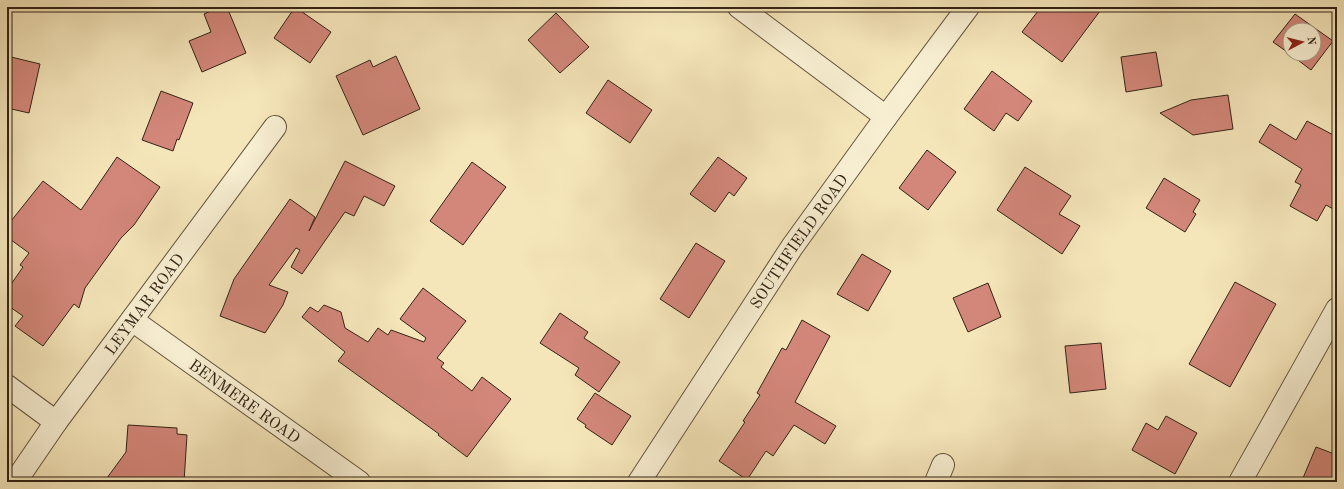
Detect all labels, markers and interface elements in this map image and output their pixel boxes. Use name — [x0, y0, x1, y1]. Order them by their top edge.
north arrow — [1282, 22, 1322, 62]
text: N — [1304, 36, 1316, 46]
street label: SOUTHFIELD ROAD — [748, 172, 852, 312]
street label: LEYMAR ROAD — [103, 251, 188, 358]
street label: BENMERE ROAD — [185, 357, 302, 447]

